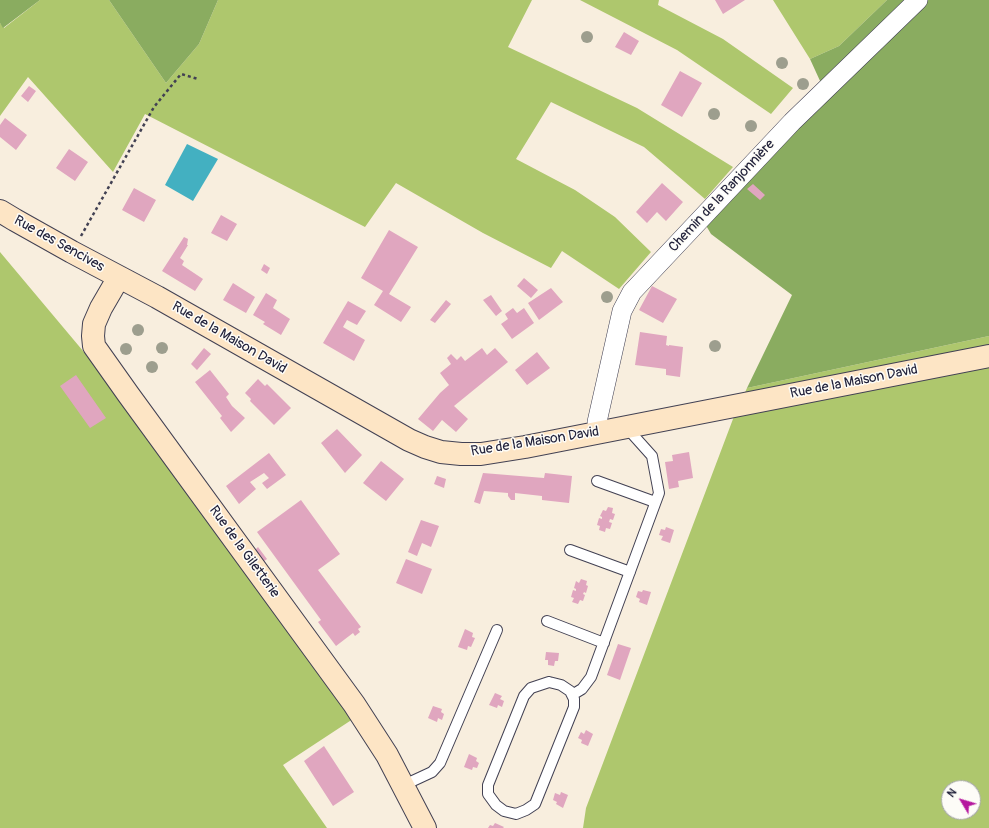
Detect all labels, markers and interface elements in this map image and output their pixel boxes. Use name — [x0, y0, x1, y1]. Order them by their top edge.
street label: Chemin de la Ranjonnière — [666, 136, 778, 256]
street label: Rue des Sencives — [11, 212, 107, 276]
street label: Rue de la Maison David — [169, 298, 289, 378]
street label: Rue de la Maison David — [789, 361, 919, 403]
street label: Rue de la Maison David — [470, 424, 600, 460]
street label: Rue de la Giletterie — [205, 503, 283, 601]
north arrow — [941, 780, 981, 820]
text: N — [945, 786, 959, 800]

